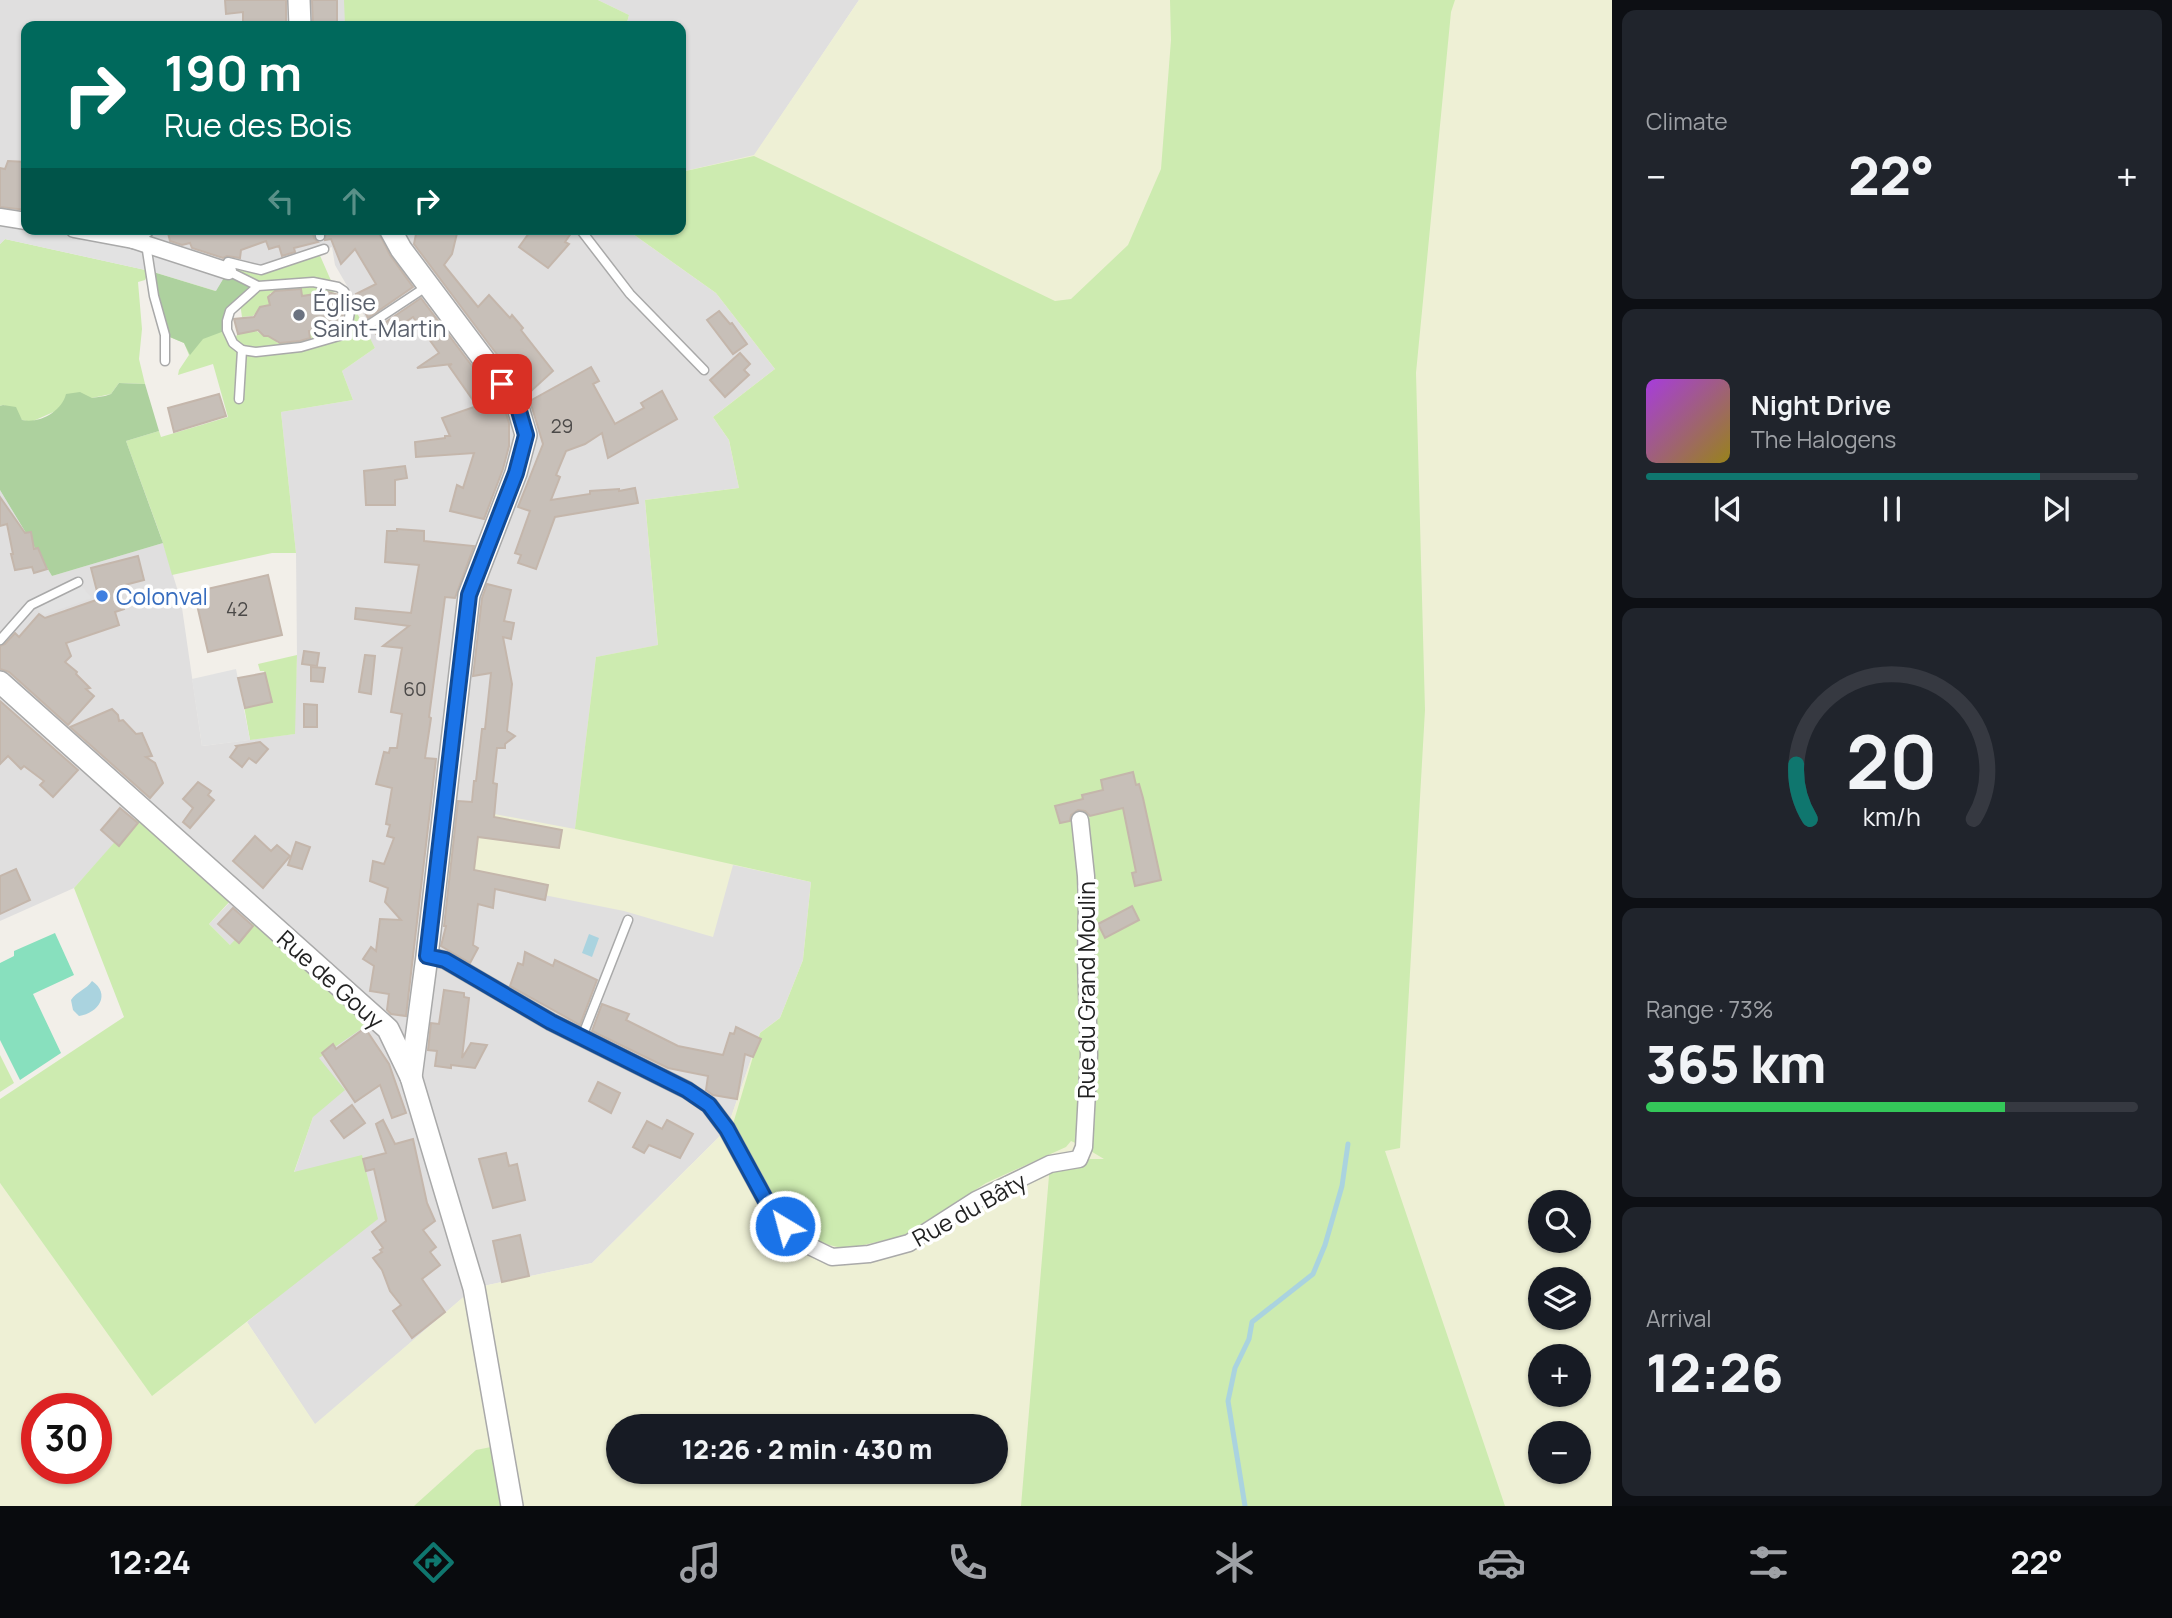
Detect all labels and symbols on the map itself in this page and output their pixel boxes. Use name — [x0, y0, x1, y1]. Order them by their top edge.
place label: Église Saint-Martin — [313, 286, 447, 344]
marker: Église Saint-Martin — [291, 307, 307, 323]
pin — [472, 354, 532, 414]
house number: 29 — [551, 413, 573, 439]
place label: Colonval — [116, 580, 208, 612]
marker: Colonval — [94, 588, 110, 604]
house number: 42 — [226, 596, 248, 622]
house number: 60 — [403, 676, 427, 702]
street label: Rue du Grand Moulin — [1070, 881, 1102, 1099]
street label: Rue de Gouy — [271, 922, 391, 1036]
street label: Rue du Bâty — [906, 1164, 1032, 1254]
position arrow — [748, 1189, 822, 1263]
speed limit sign: 30 — [21, 1393, 112, 1484]

